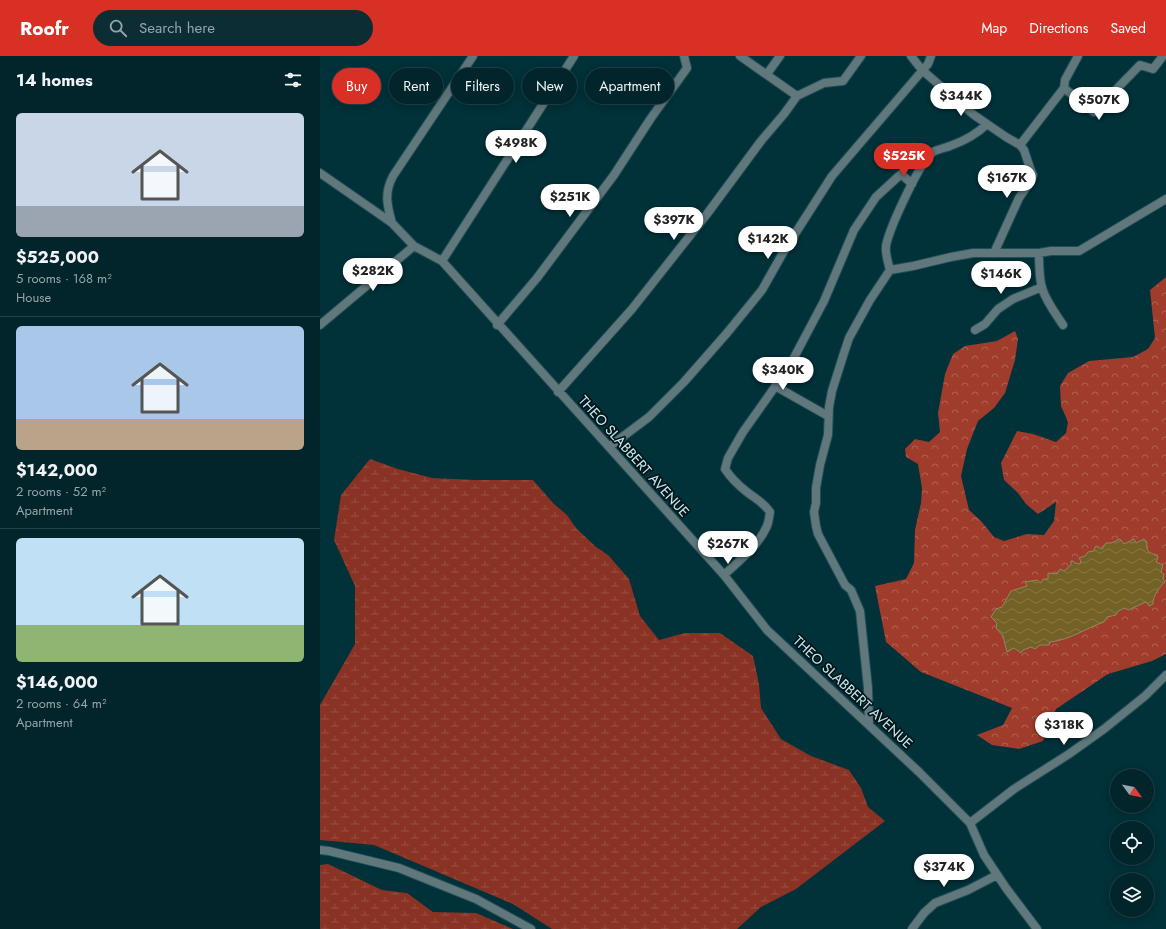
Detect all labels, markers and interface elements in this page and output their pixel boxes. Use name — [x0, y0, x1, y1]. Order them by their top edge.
search box — [93, 10, 373, 46]
text: Roofr — [20, 15, 69, 42]
icon: search — [107, 17, 129, 39]
text: Search here — [139, 17, 215, 39]
text: Map — [981, 18, 1007, 38]
text: Directions — [1029, 18, 1089, 38]
text: Saved — [1111, 18, 1146, 38]
text: 14 homes — [16, 68, 93, 92]
chip: Buy — [332, 68, 381, 104]
chip: Rent — [389, 68, 443, 104]
chip: Filters — [451, 68, 514, 104]
chip: New — [522, 68, 577, 104]
chip: Apartment — [585, 68, 674, 104]
icon: filters — [282, 69, 304, 91]
pin: $344K — [933, 83, 989, 117]
text: $344K — [939, 86, 983, 105]
pin: $507K — [1071, 87, 1127, 121]
text: $507K — [1078, 90, 1120, 109]
pin: $498K — [488, 130, 544, 164]
text: $498K — [494, 133, 538, 152]
icon: home — [124, 139, 196, 211]
pin: $525K — [876, 143, 932, 177]
text: $525K — [883, 146, 925, 165]
pin: $167K — [979, 165, 1035, 199]
text: $167K — [987, 168, 1027, 187]
pin: $251K — [542, 184, 598, 218]
text: $251K — [550, 187, 590, 206]
pin: $397K — [646, 207, 702, 241]
text: $397K — [653, 210, 695, 229]
pin: $142K — [740, 226, 796, 260]
text: $142K — [747, 229, 789, 248]
text: $525,000 — [16, 245, 99, 269]
pin: $282K — [345, 258, 401, 292]
text: $282K — [352, 261, 394, 280]
pin: $146K — [973, 261, 1029, 295]
text: $146K — [980, 264, 1022, 283]
text: 5 rooms · 168 m² — [16, 269, 112, 288]
text: House — [16, 288, 51, 307]
icon: home — [124, 352, 196, 424]
pin: $340K — [755, 357, 811, 391]
text: $340K — [762, 360, 804, 379]
street label: THEO SLABBERT AVENUE — [574, 391, 694, 521]
text: $142,000 — [16, 458, 98, 482]
text: 2 rooms · 52 m² — [16, 482, 106, 501]
text: Apartment — [16, 501, 73, 520]
pin: $267K — [700, 531, 756, 565]
text: $267K — [707, 534, 749, 553]
icon: home — [124, 564, 196, 636]
street label: THEO SLABBERT AVENUE — [789, 631, 917, 753]
text: $146,000 — [16, 670, 98, 694]
text: 2 rooms · 64 m² — [16, 694, 106, 713]
pin: $318K — [1036, 712, 1092, 746]
text: Apartment — [16, 713, 73, 732]
text: $318K — [1044, 715, 1084, 734]
north arrow — [1110, 769, 1154, 813]
map controls — [1110, 769, 1154, 917]
button: locate — [1110, 821, 1154, 865]
pin: $374K — [916, 854, 972, 888]
text: $374K — [923, 857, 965, 876]
button: layers — [1110, 873, 1154, 917]

